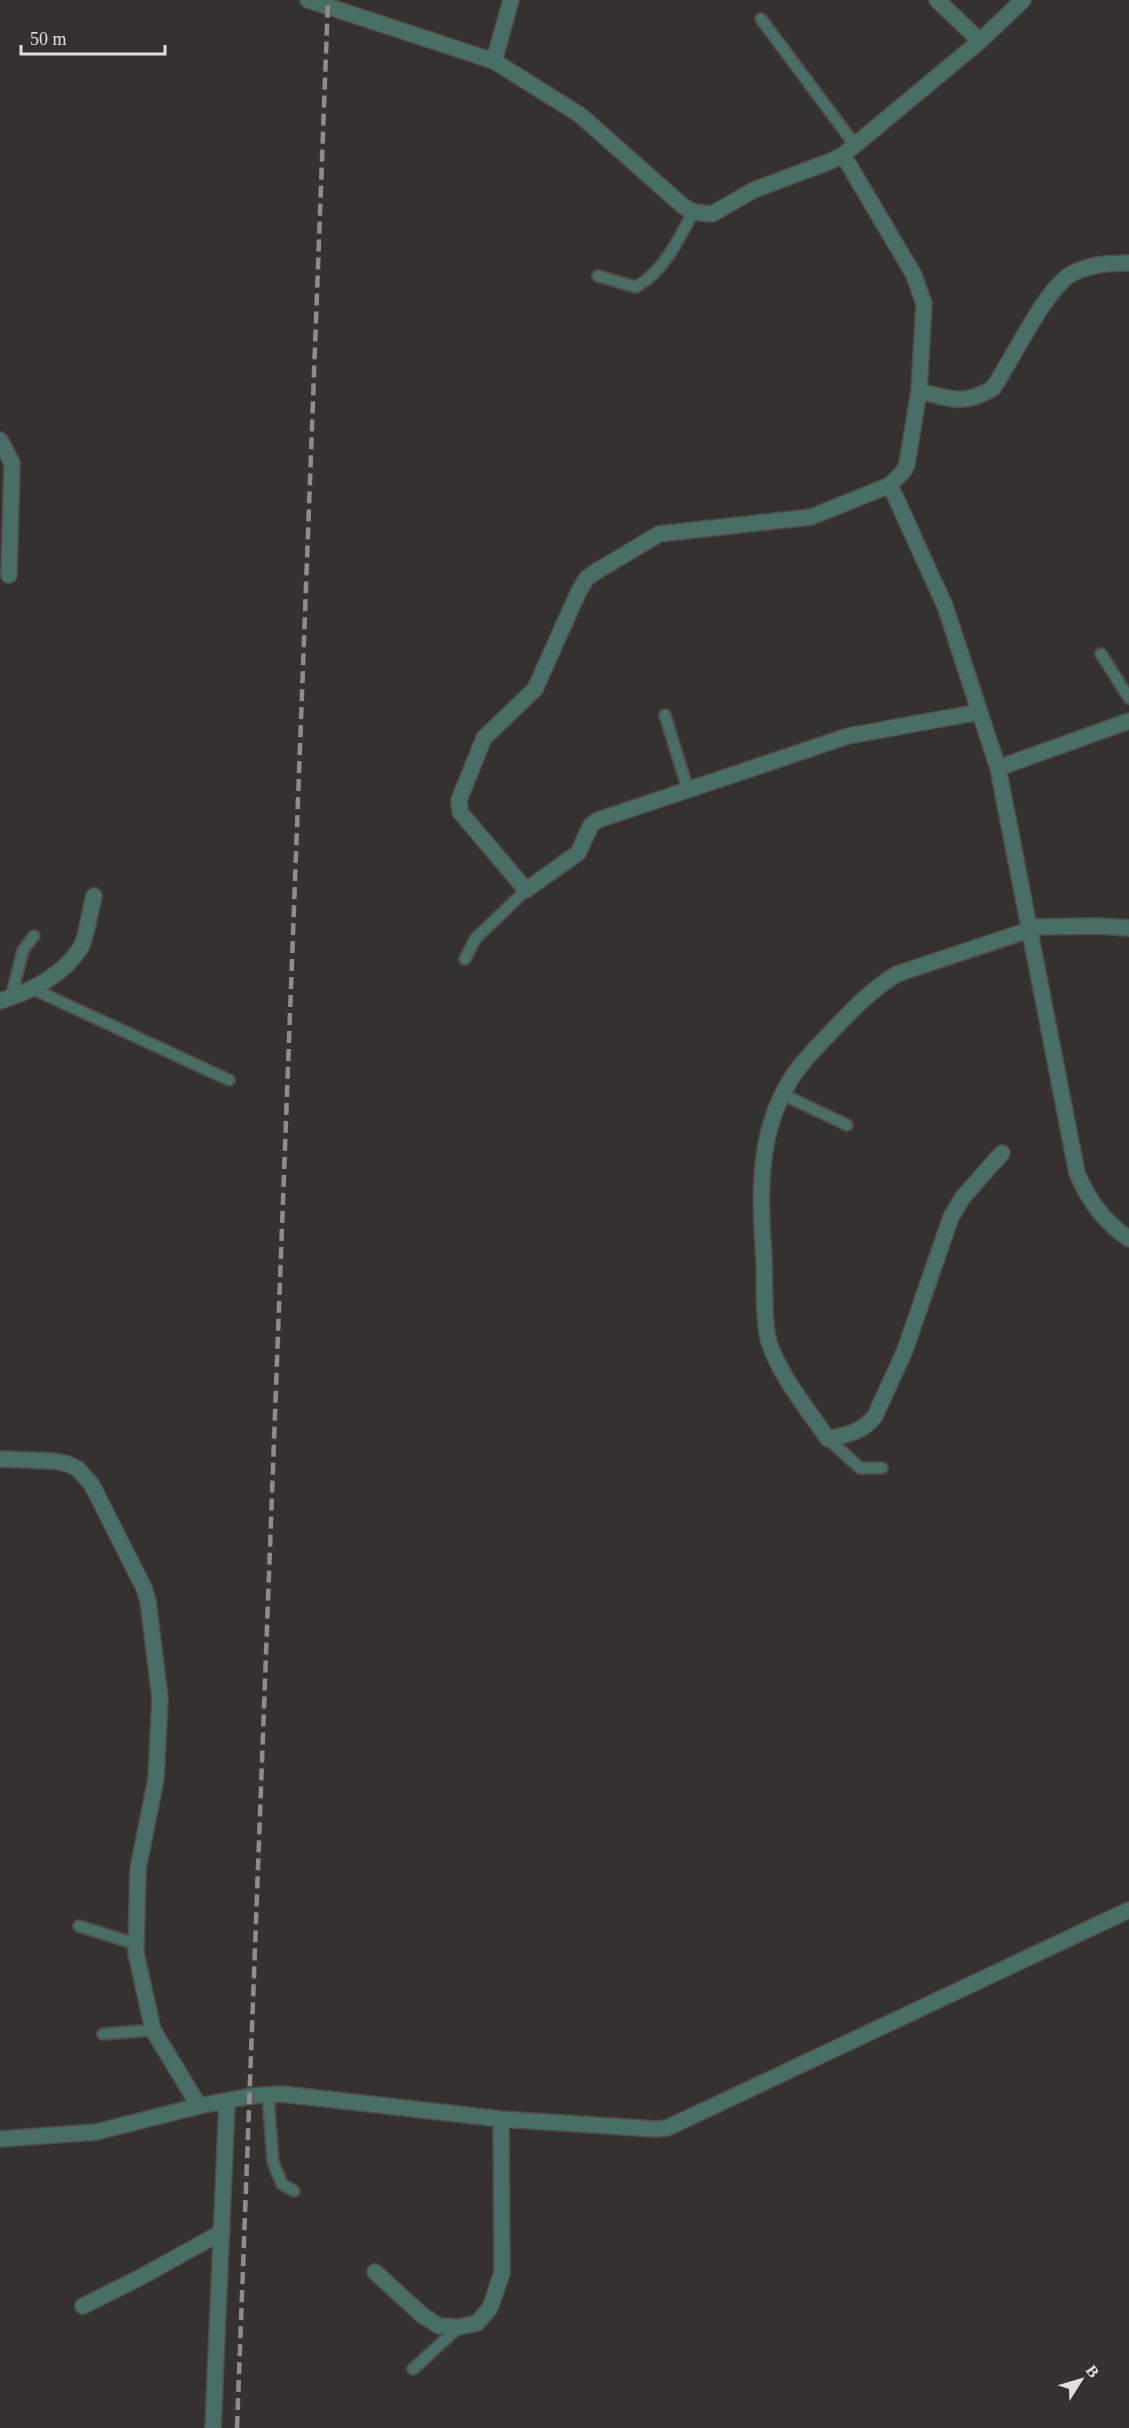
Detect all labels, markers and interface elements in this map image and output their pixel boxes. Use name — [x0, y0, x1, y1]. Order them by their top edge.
scale bar — [21, 18, 165, 56]
text: 50 m — [30, 29, 67, 49]
north arrow — [1051, 2350, 1111, 2410]
text: B — [1083, 2362, 1103, 2381]

